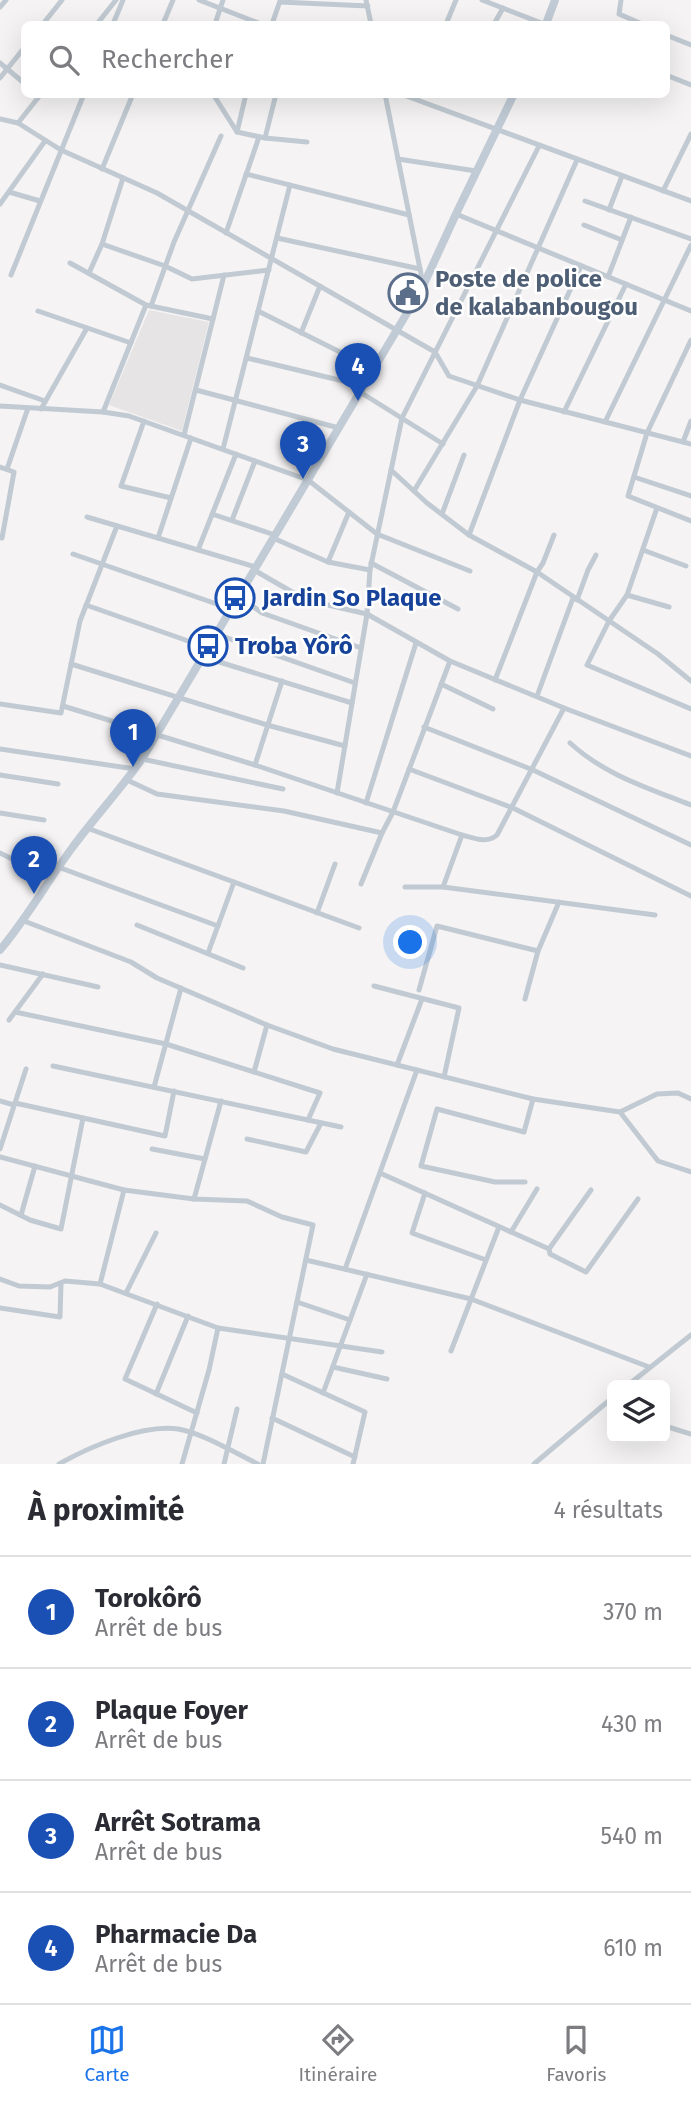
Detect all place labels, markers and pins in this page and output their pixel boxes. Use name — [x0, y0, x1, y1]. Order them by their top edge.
place label: Poste de police de kalabanbougou — [435, 265, 638, 321]
public building icon: Poste de police de kalabanbougou — [387, 272, 429, 314]
pin: 4 — [335, 343, 381, 401]
pin: 3 — [280, 421, 326, 479]
bus stop icon: Jardin So Plaque — [214, 577, 256, 619]
place label: Jardin So Plaque — [261, 584, 442, 612]
bus stop icon: Troba Yôrô — [187, 625, 229, 667]
place label: Troba Yôrô — [235, 632, 353, 660]
pin: 1 — [110, 709, 156, 767]
pin: 2 — [11, 836, 57, 894]

